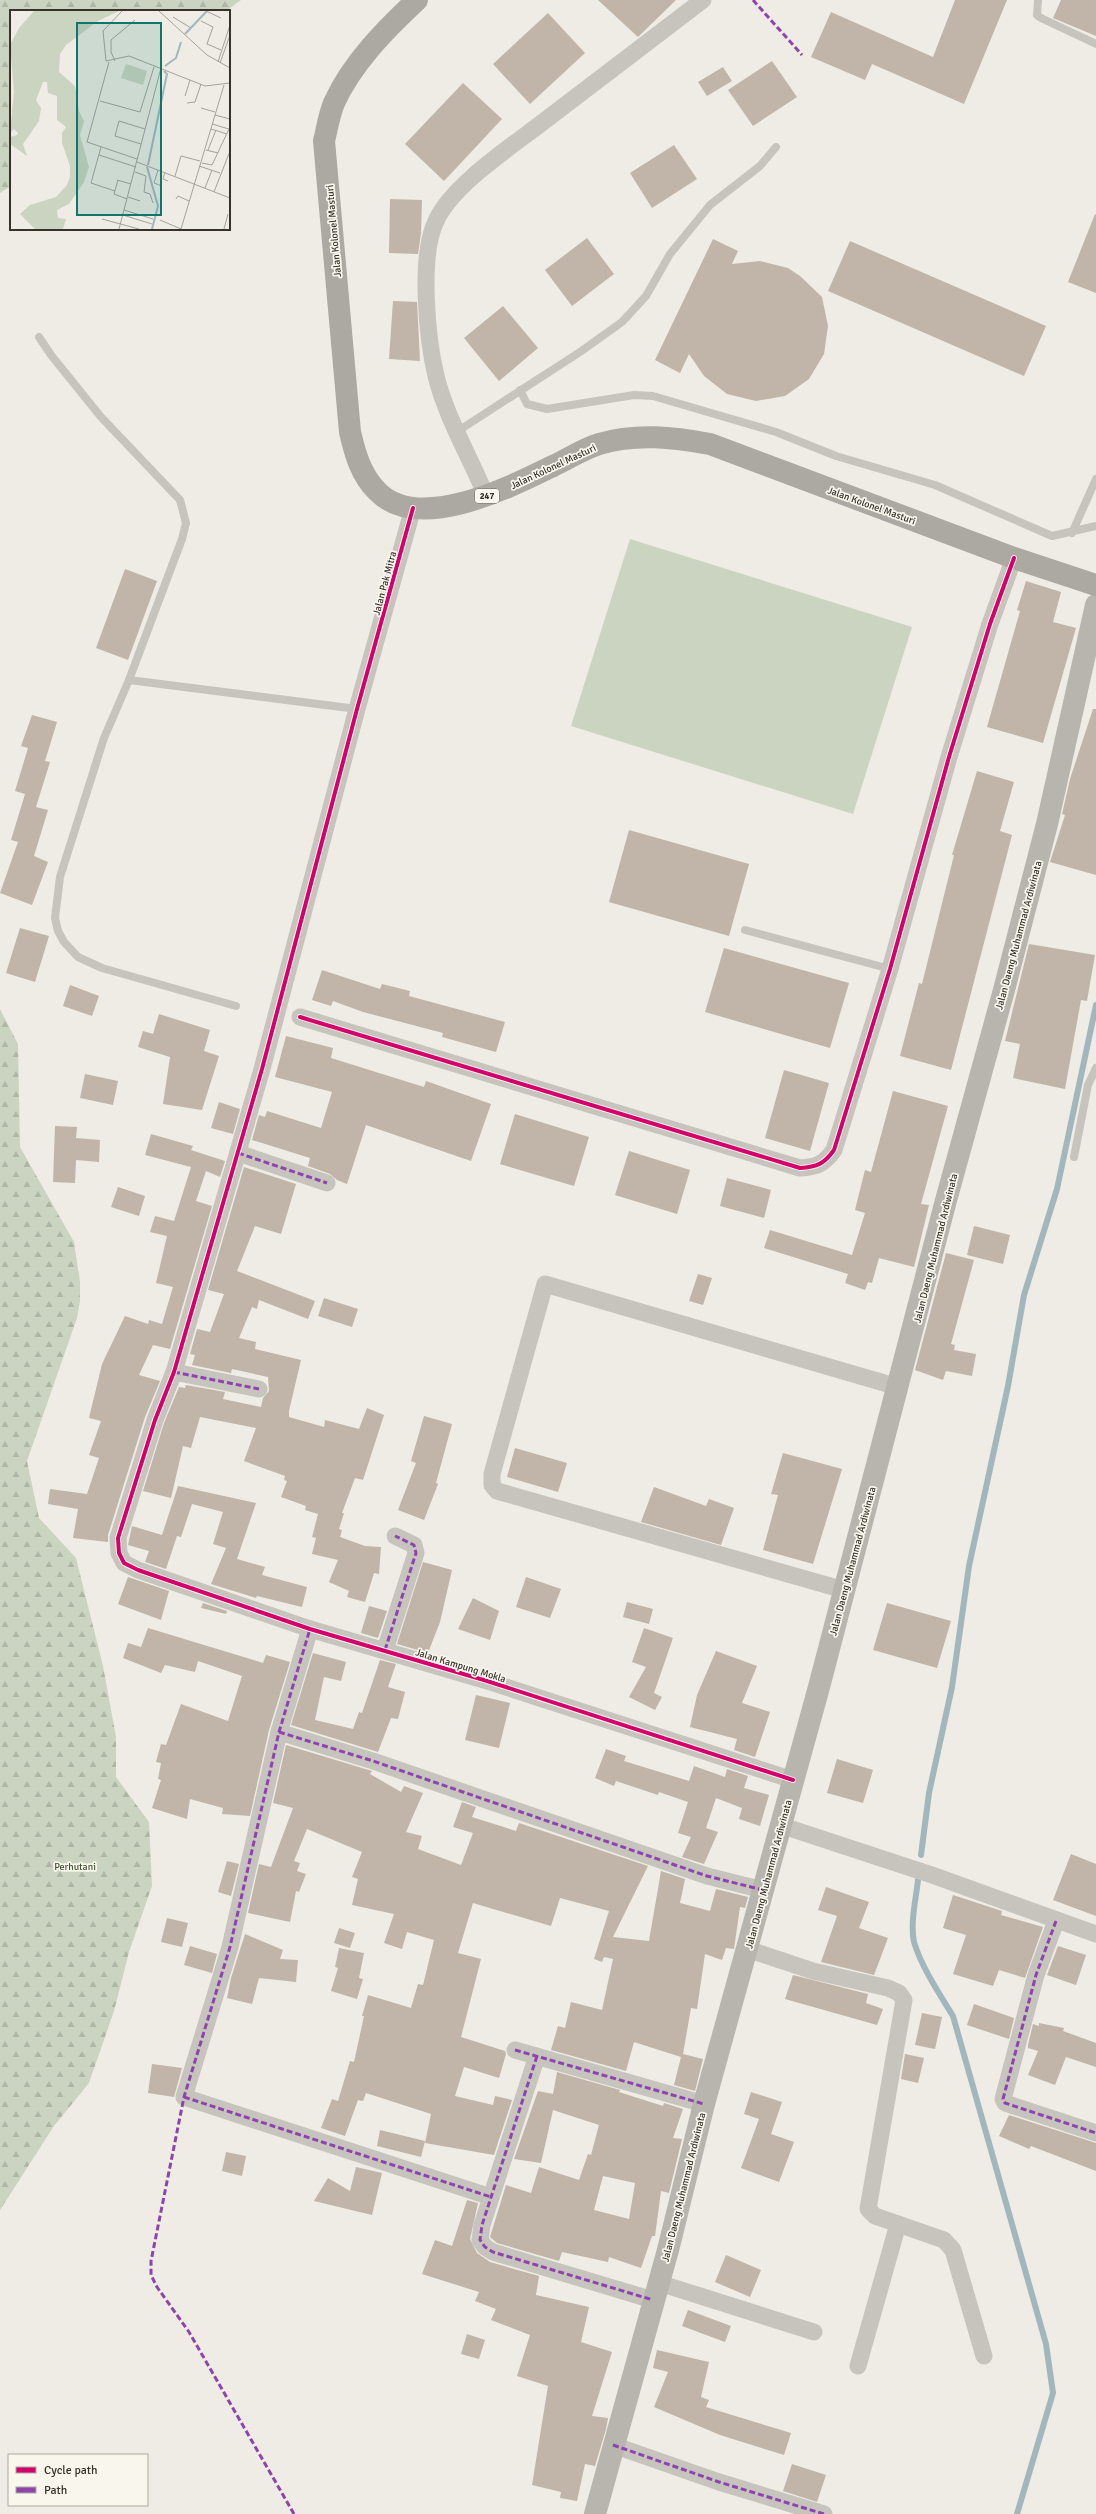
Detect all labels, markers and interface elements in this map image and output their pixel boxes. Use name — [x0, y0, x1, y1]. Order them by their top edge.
inset map — [10, 10, 230, 230]
street label: Jalan Kolonel Masturi — [324, 184, 344, 278]
street label: Jalan Kolonel Masturi — [509, 442, 598, 492]
street label: Jalan Kolonel Masturi — [826, 484, 917, 527]
road number: 247 — [475, 489, 499, 503]
street label: Jalan Pak Mitra — [371, 550, 399, 617]
street label: Jalan Daeng Muhammad Ardiwinata — [993, 860, 1045, 1011]
street label: Jalan Daeng Muhammad Ardiwinata — [912, 1172, 960, 1324]
street label: Jalan Daeng Muhammad Ardiwinata — [827, 1486, 879, 1637]
street label: Jalan Kampung Mokla — [414, 1646, 507, 1685]
street label: Jalan Daeng Muhammad Ardiwinata — [743, 1799, 795, 1950]
park label: Perhutani — [54, 1861, 96, 1873]
street label: Jalan Daeng Muhammad Ardiwinata — [660, 2111, 708, 2263]
legend — [8, 2454, 148, 2506]
text: Cycle path — [44, 2463, 97, 2478]
text: Path — [44, 2483, 67, 2498]

